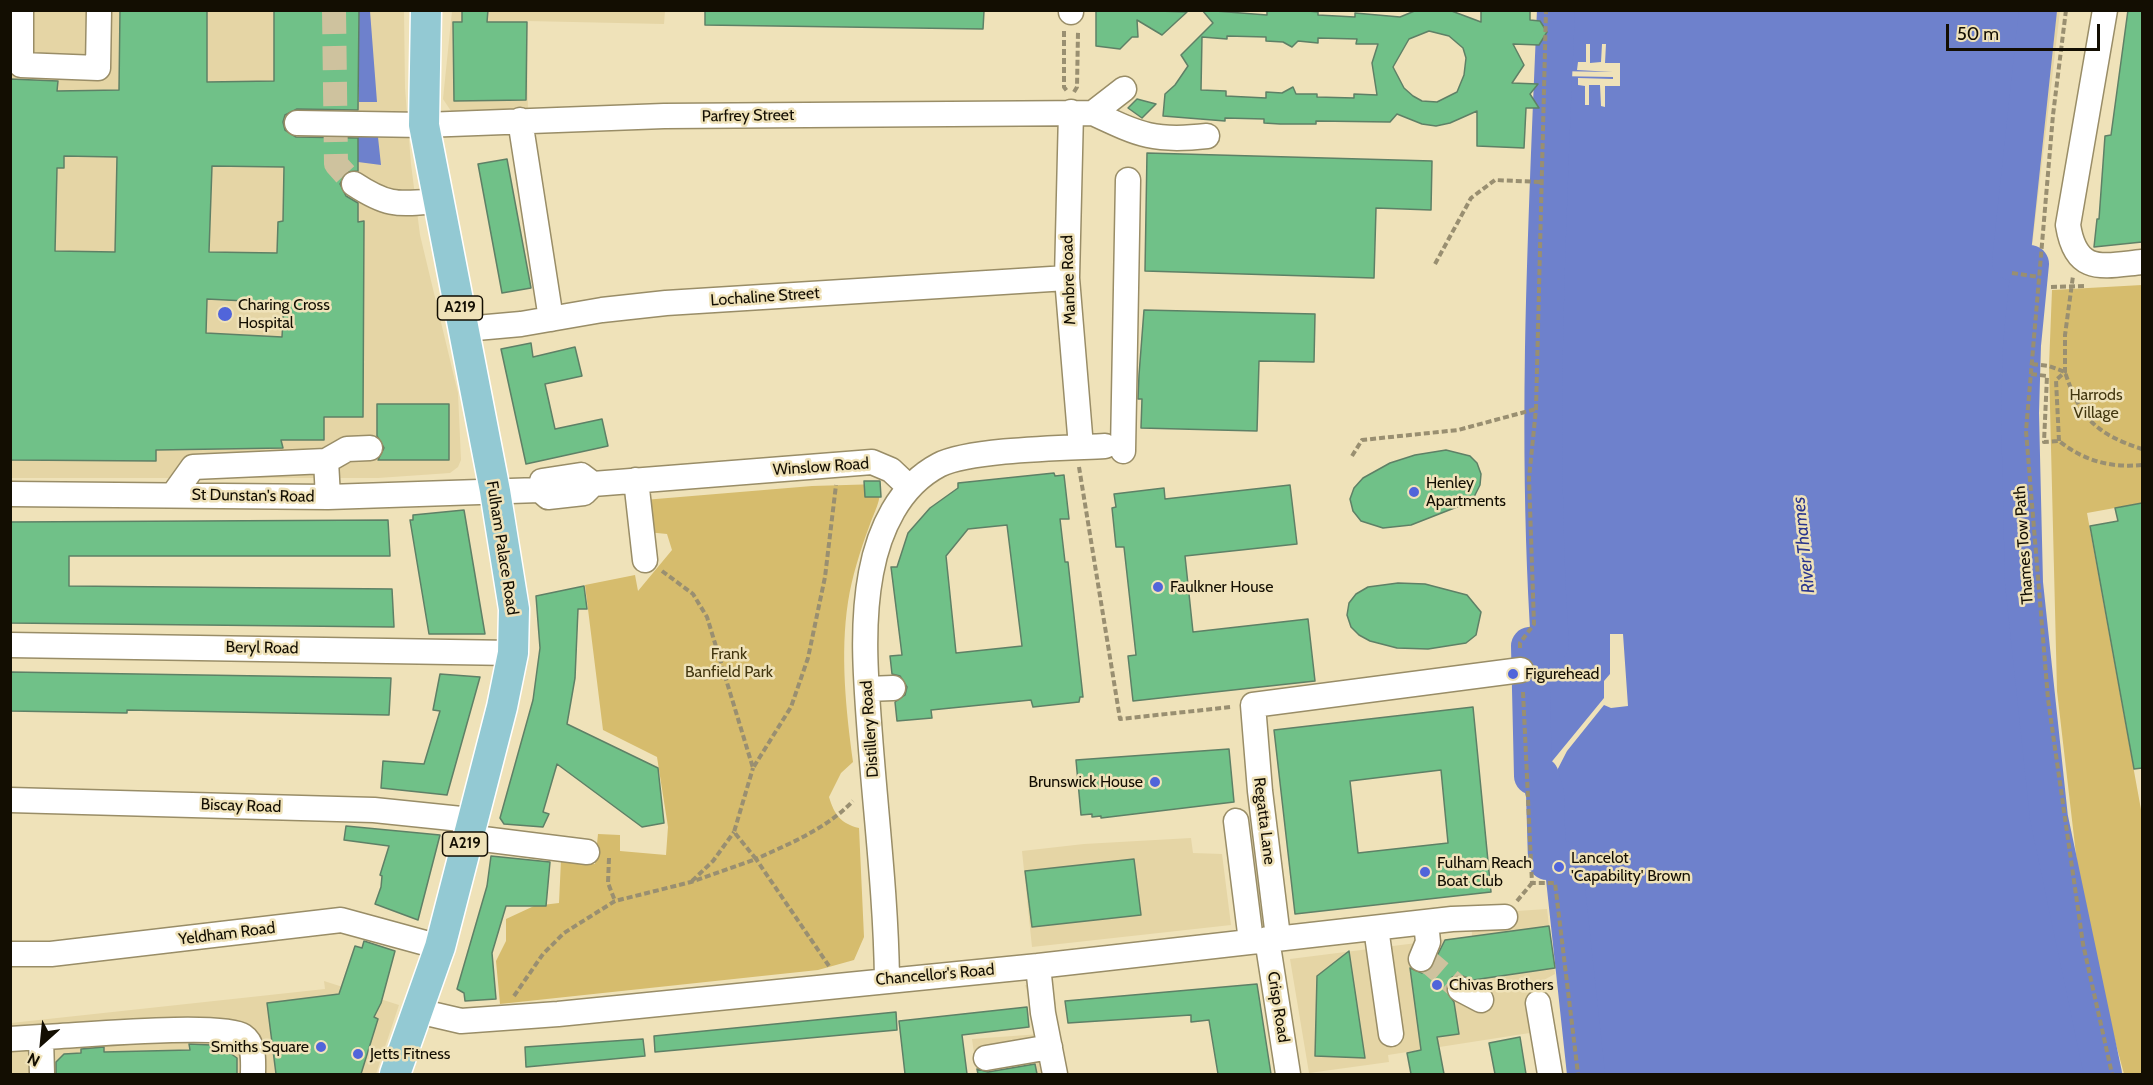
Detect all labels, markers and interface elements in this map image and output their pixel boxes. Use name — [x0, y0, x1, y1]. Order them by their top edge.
scale bar — [1949, 12, 2104, 50]
text: 50 m — [1957, 23, 1999, 45]
street label: Parfrey Street — [701, 106, 795, 126]
street label: Manbre Road — [1058, 235, 1080, 325]
street label: Lochaline Street — [710, 284, 820, 310]
place label: Charing Cross Hospital — [238, 295, 330, 333]
road number: A219 — [438, 296, 482, 320]
marker: Charing Cross Hospital — [216, 305, 234, 323]
park label: Harrods Village — [2069, 385, 2123, 423]
street label: Winslow Road — [772, 454, 870, 480]
place label: Henley Apartments — [1426, 473, 1506, 511]
street label: Fulham Palace Road — [482, 480, 522, 616]
street label: St Dunstan's Road — [191, 485, 315, 507]
marker: Henley Apartments — [1407, 485, 1421, 499]
street label: Thames Tow Path — [2010, 485, 2038, 605]
water label: River Thames — [1788, 496, 1820, 594]
place label: Faulkner House — [1170, 577, 1273, 597]
marker: Faulkner House — [1151, 580, 1165, 594]
street label: Beryl Road — [225, 638, 299, 658]
park label: Frank Banfield Park — [685, 644, 773, 682]
place label: Figurehead — [1525, 664, 1599, 684]
marker: Figurehead — [1506, 667, 1520, 681]
street label: Distillery Road — [857, 680, 883, 778]
place label: Brunswick House — [1028, 772, 1143, 792]
marker: Brunswick House — [1148, 775, 1162, 789]
street label: Regatta Lane — [1249, 776, 1279, 866]
street label: Biscay Road — [200, 795, 282, 817]
road number: A219 — [442, 832, 488, 856]
place label: Lancelot 'Capability' Brown — [1571, 848, 1691, 886]
place label: Fulham Reach Boat Club — [1437, 853, 1532, 891]
marker: Lancelot 'Capability' Brown — [1552, 860, 1566, 874]
marker: Fulham Reach Boat Club — [1418, 865, 1432, 879]
street label: Yeldham Road — [178, 919, 276, 949]
street label: Chancellor's Road — [875, 960, 995, 990]
street label: Crisp Road — [1263, 970, 1293, 1044]
place label: Chivas Brothers — [1449, 975, 1554, 995]
marker: Chivas Brothers — [1430, 978, 1444, 992]
north arrow — [12, 1013, 72, 1073]
place label: Smiths Square — [211, 1037, 309, 1057]
marker: Smiths Square — [314, 1040, 328, 1054]
place label: Jetts Fitness — [370, 1044, 450, 1064]
marker: Jetts Fitness — [351, 1047, 365, 1061]
text: N — [24, 1048, 43, 1071]

